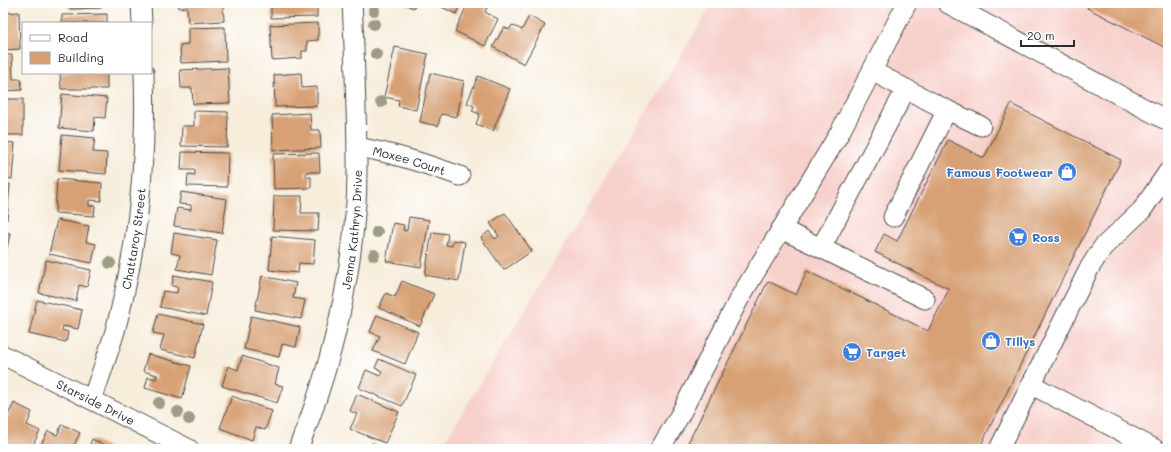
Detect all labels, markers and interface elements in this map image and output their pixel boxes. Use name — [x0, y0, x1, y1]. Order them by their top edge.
legend — [22, 22, 152, 74]
scale bar — [1021, 22, 1074, 48]
text: 20 m — [1027, 27, 1055, 43]
text: Road — [58, 29, 88, 45]
text: Building — [58, 49, 104, 65]
street label: Moxee Court — [371, 142, 448, 178]
shop icon: Famous Footwear — [1056, 161, 1078, 183]
place label: Famous Footwear — [946, 164, 1053, 180]
street label: Jenna Kathryn Drive — [337, 170, 365, 291]
street label: Chattaroy Street — [117, 187, 149, 291]
supermarket icon: Ross — [1007, 226, 1029, 248]
place label: Ross — [1032, 229, 1060, 245]
shop icon: Tillys — [980, 330, 1002, 352]
place label: Tillys — [1005, 333, 1035, 349]
supermarket icon: Target — [841, 341, 863, 363]
place label: Target — [866, 344, 906, 360]
street label: Starside Drive — [54, 375, 138, 428]

